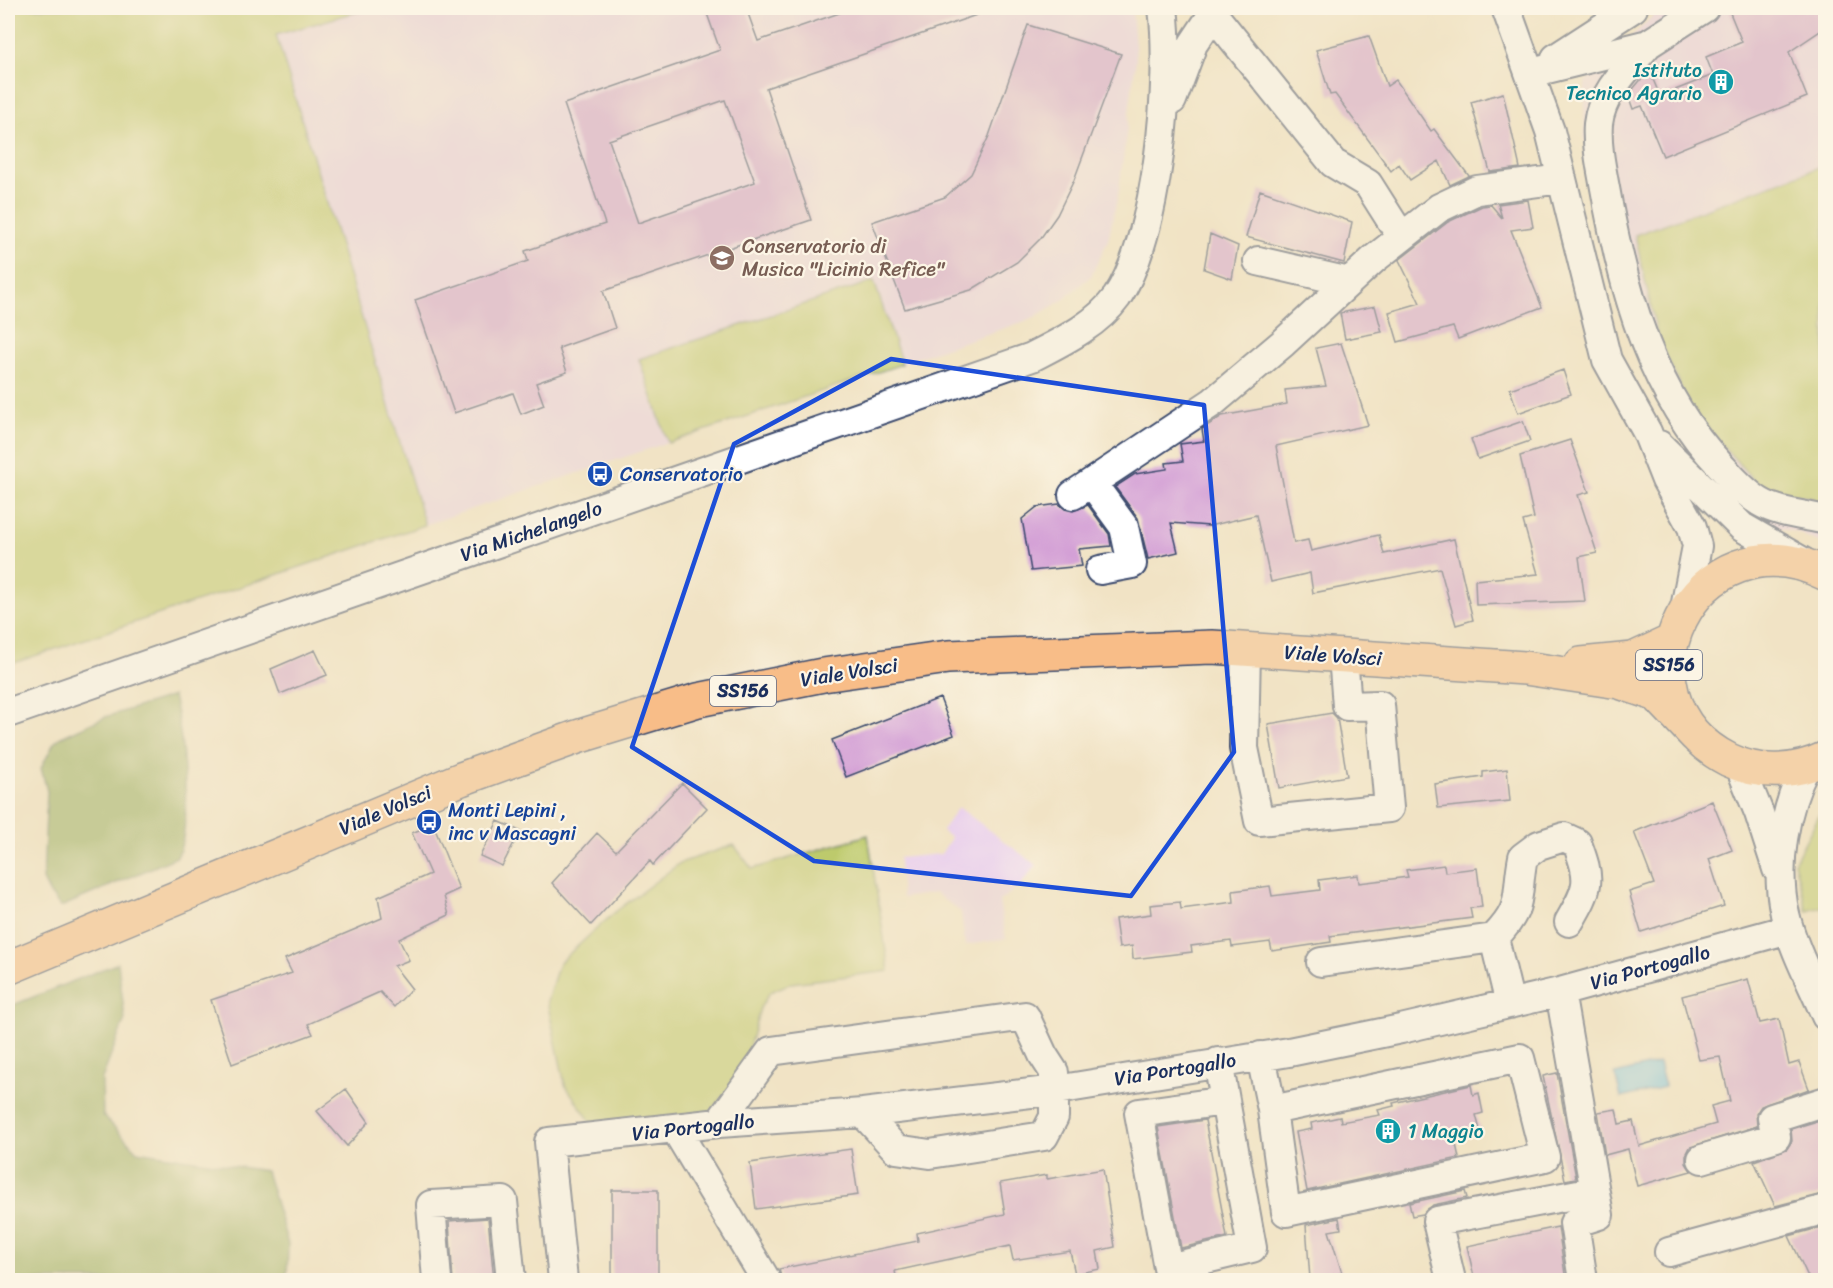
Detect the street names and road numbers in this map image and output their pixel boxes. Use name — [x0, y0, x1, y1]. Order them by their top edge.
street label: Via Michelangelo — [455, 491, 607, 572]
street label: Viale Volsci — [1283, 635, 1384, 676]
street label: Viale Volsci — [798, 647, 902, 697]
road number: SS156 — [1636, 650, 1702, 680]
road number: SS156 — [710, 676, 776, 706]
street label: Viale Volsci — [333, 775, 438, 846]
street label: Via Portogallo — [1586, 935, 1714, 1000]
street label: Via Portogallo — [1112, 1043, 1239, 1096]
street label: Via Portogallo — [630, 1104, 756, 1151]

